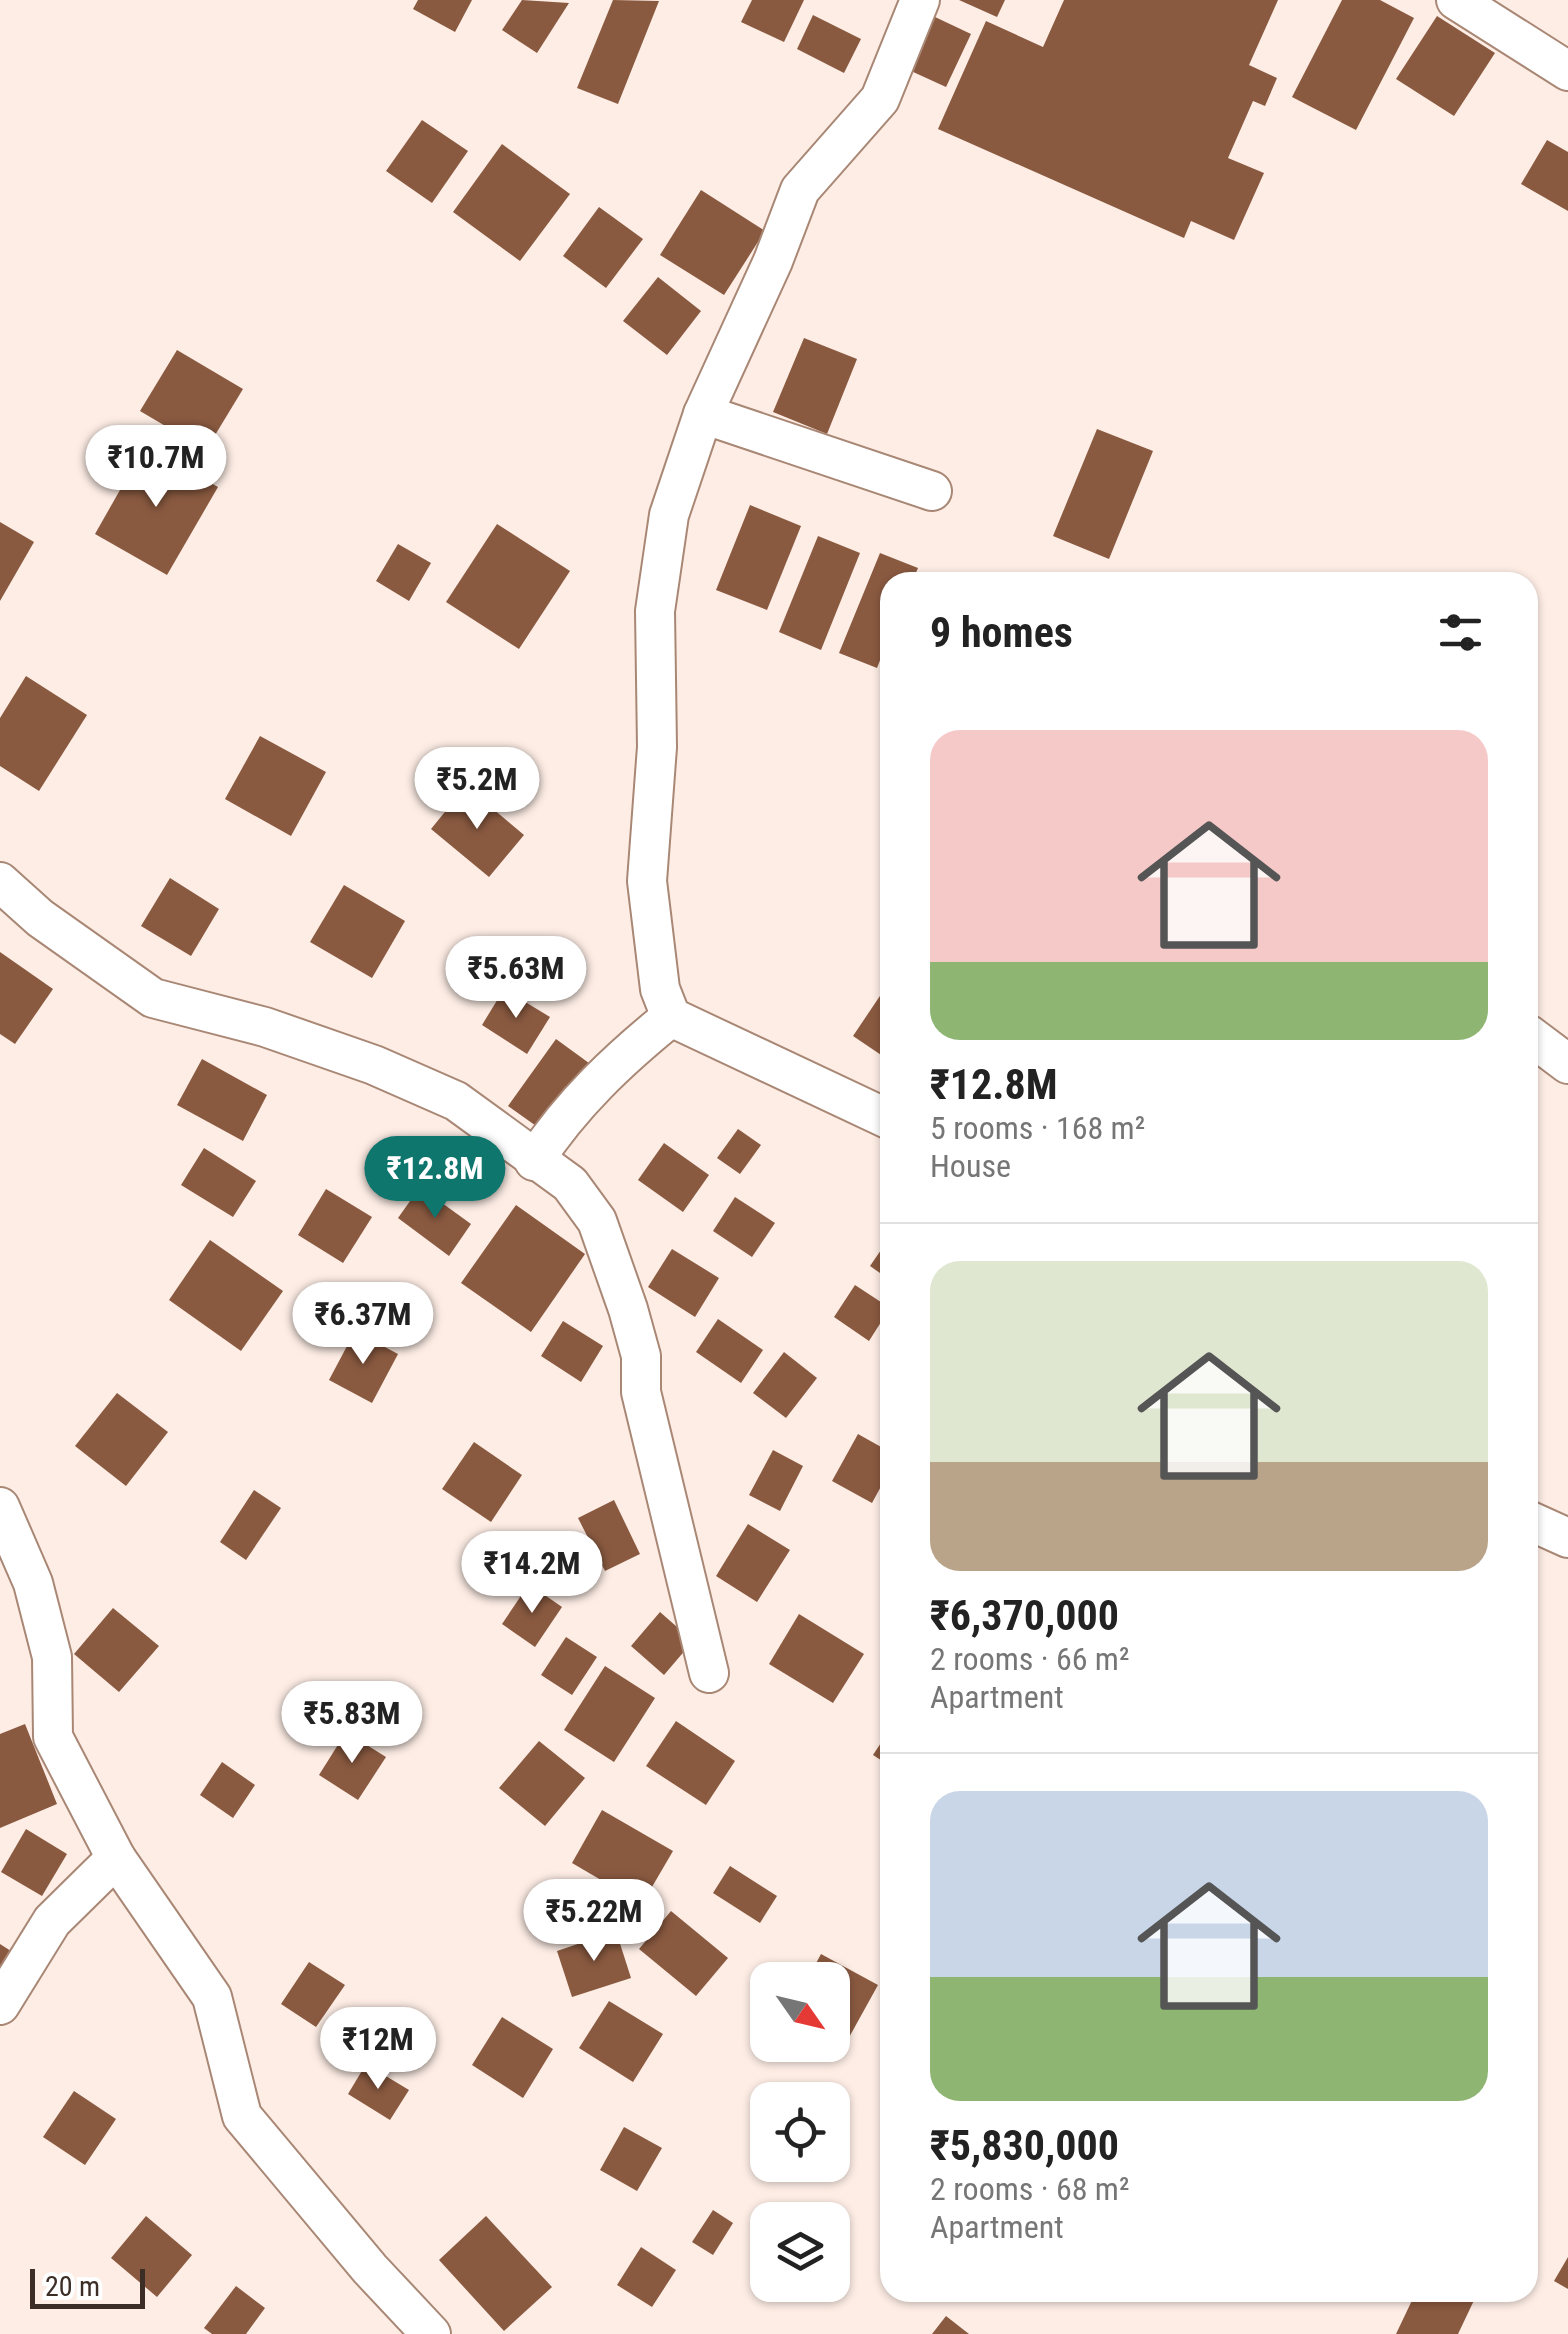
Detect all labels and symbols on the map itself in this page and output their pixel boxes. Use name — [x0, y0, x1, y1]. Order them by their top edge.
pin: ₹10.7M — [75, 425, 237, 510]
pin: ₹5.2M — [407, 747, 547, 832]
pin: ₹5.63M — [435, 936, 597, 1021]
pin: ₹12.8M — [354, 1136, 516, 1221]
pin: ₹6.37M — [282, 1282, 444, 1367]
pin: ₹14.2M — [451, 1531, 613, 1616]
pin: ₹5.83M — [271, 1681, 433, 1766]
pin: ₹5.22M — [513, 1879, 675, 1964]
north arrow — [750, 1962, 850, 2062]
pin: ₹12M — [319, 2007, 437, 2092]
scale bar — [30, 2264, 145, 2308]

